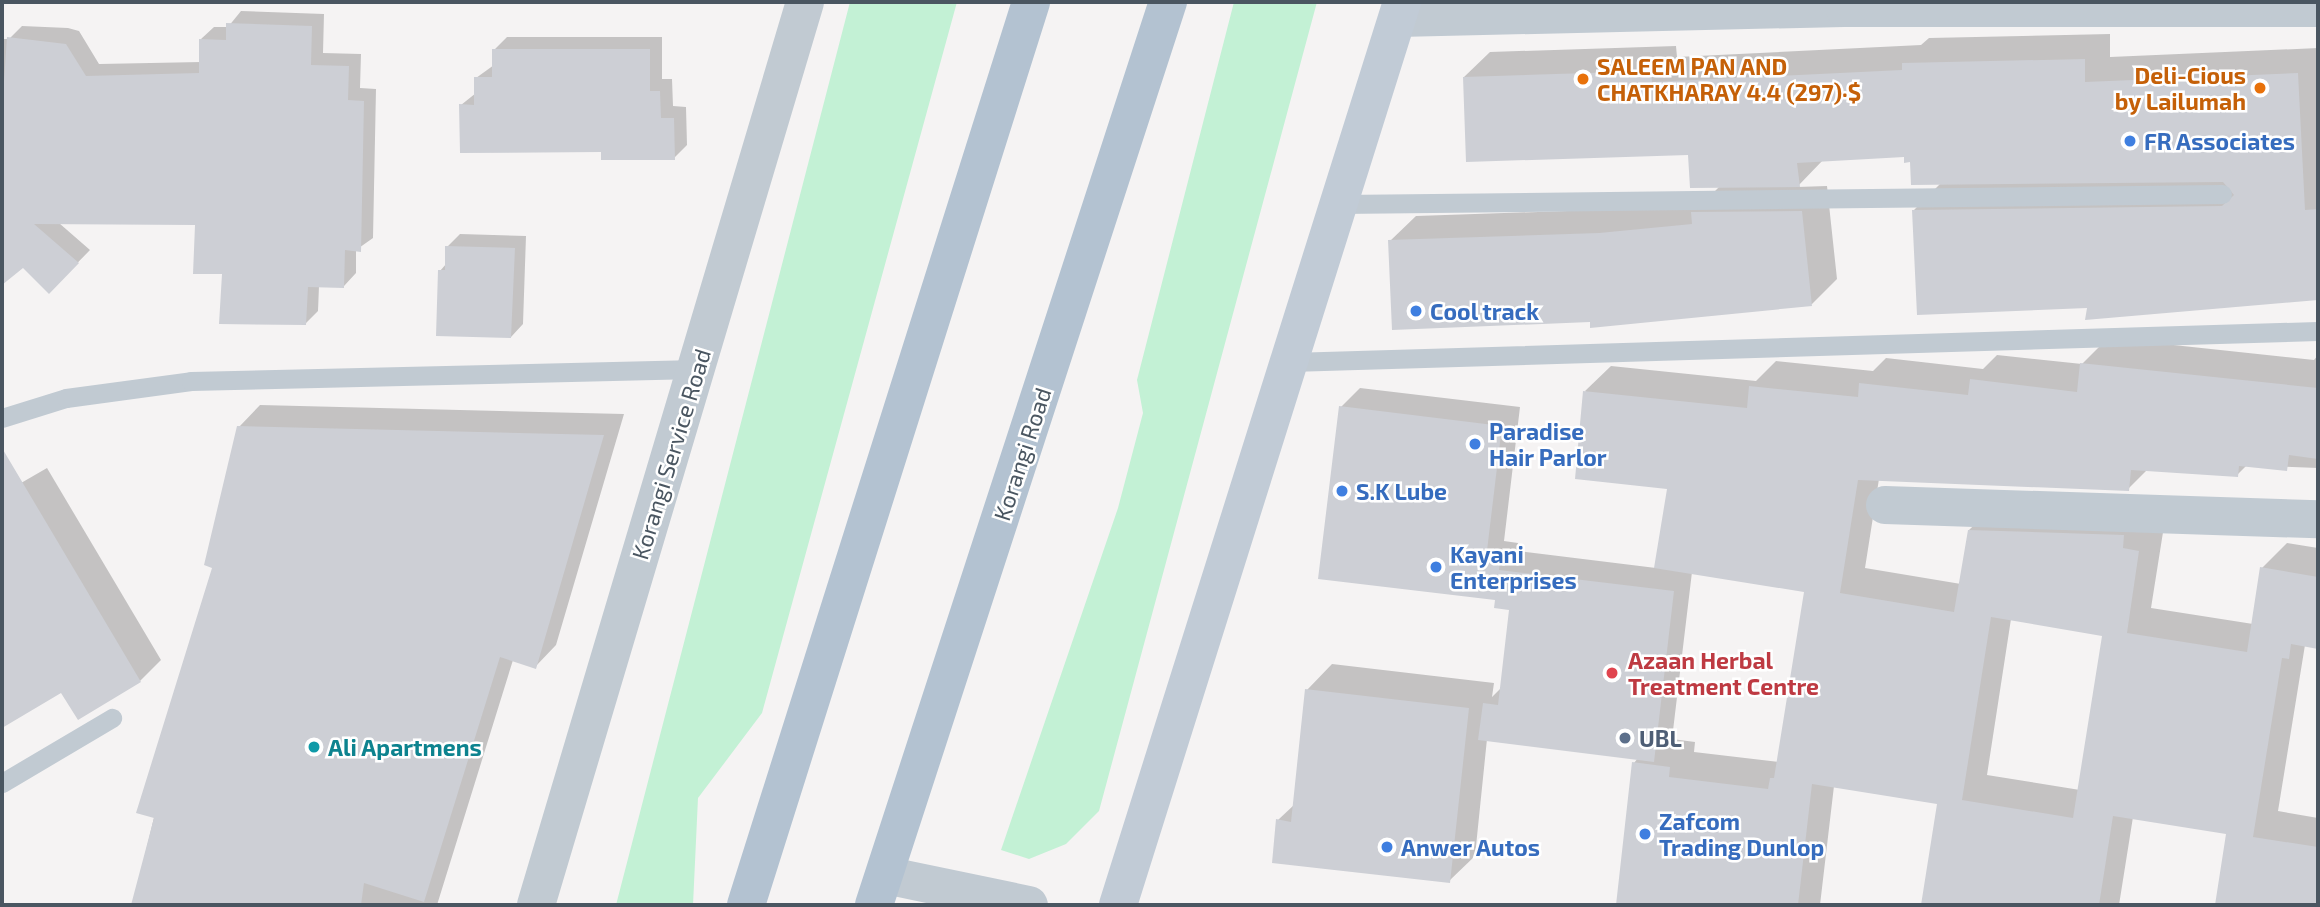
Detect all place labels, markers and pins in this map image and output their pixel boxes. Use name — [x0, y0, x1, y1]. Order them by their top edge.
place label: SALEEM PAN AND CHATKHARAY 4.4 (297)·$ — [1597, 52, 1862, 106]
place label: Deli-Cious by Lailumah — [2114, 61, 2246, 115]
marker: SALEEM PAN AND CHATKHARAY 4.4 (297)·$ — [1575, 71, 1591, 87]
marker: Deli-Cious by Lailumah — [2252, 80, 2268, 96]
place label: FR Associates — [2144, 127, 2295, 155]
marker: FR Associates — [2122, 133, 2138, 149]
place label: Cool track — [1430, 297, 1540, 325]
marker: Cool track — [1408, 303, 1424, 319]
place label: Paradise Hair Parlor — [1489, 417, 1607, 471]
marker: Paradise Hair Parlor — [1467, 436, 1483, 452]
place label: S.K Lube — [1356, 477, 1447, 505]
marker: S.K Lube — [1334, 483, 1350, 499]
place label: Kayani Enterprises — [1450, 540, 1577, 594]
marker: Kayani Enterprises — [1428, 559, 1444, 575]
place label: Azaan Herbal Treatment Centre — [1628, 646, 1819, 700]
marker: Azaan Herbal Treatment Centre — [1602, 663, 1622, 683]
place label: UBL — [1639, 724, 1682, 752]
marker: UBL — [1617, 730, 1633, 746]
place label: Ali Apartmens — [328, 733, 482, 761]
marker: Ali Apartmens — [306, 739, 322, 755]
place label: Zafcom Trading Dunlop — [1659, 807, 1824, 861]
marker: Zafcom Trading Dunlop — [1637, 826, 1653, 842]
place label: Anwer Autos — [1401, 833, 1541, 861]
marker: Anwer Autos — [1379, 839, 1395, 855]

